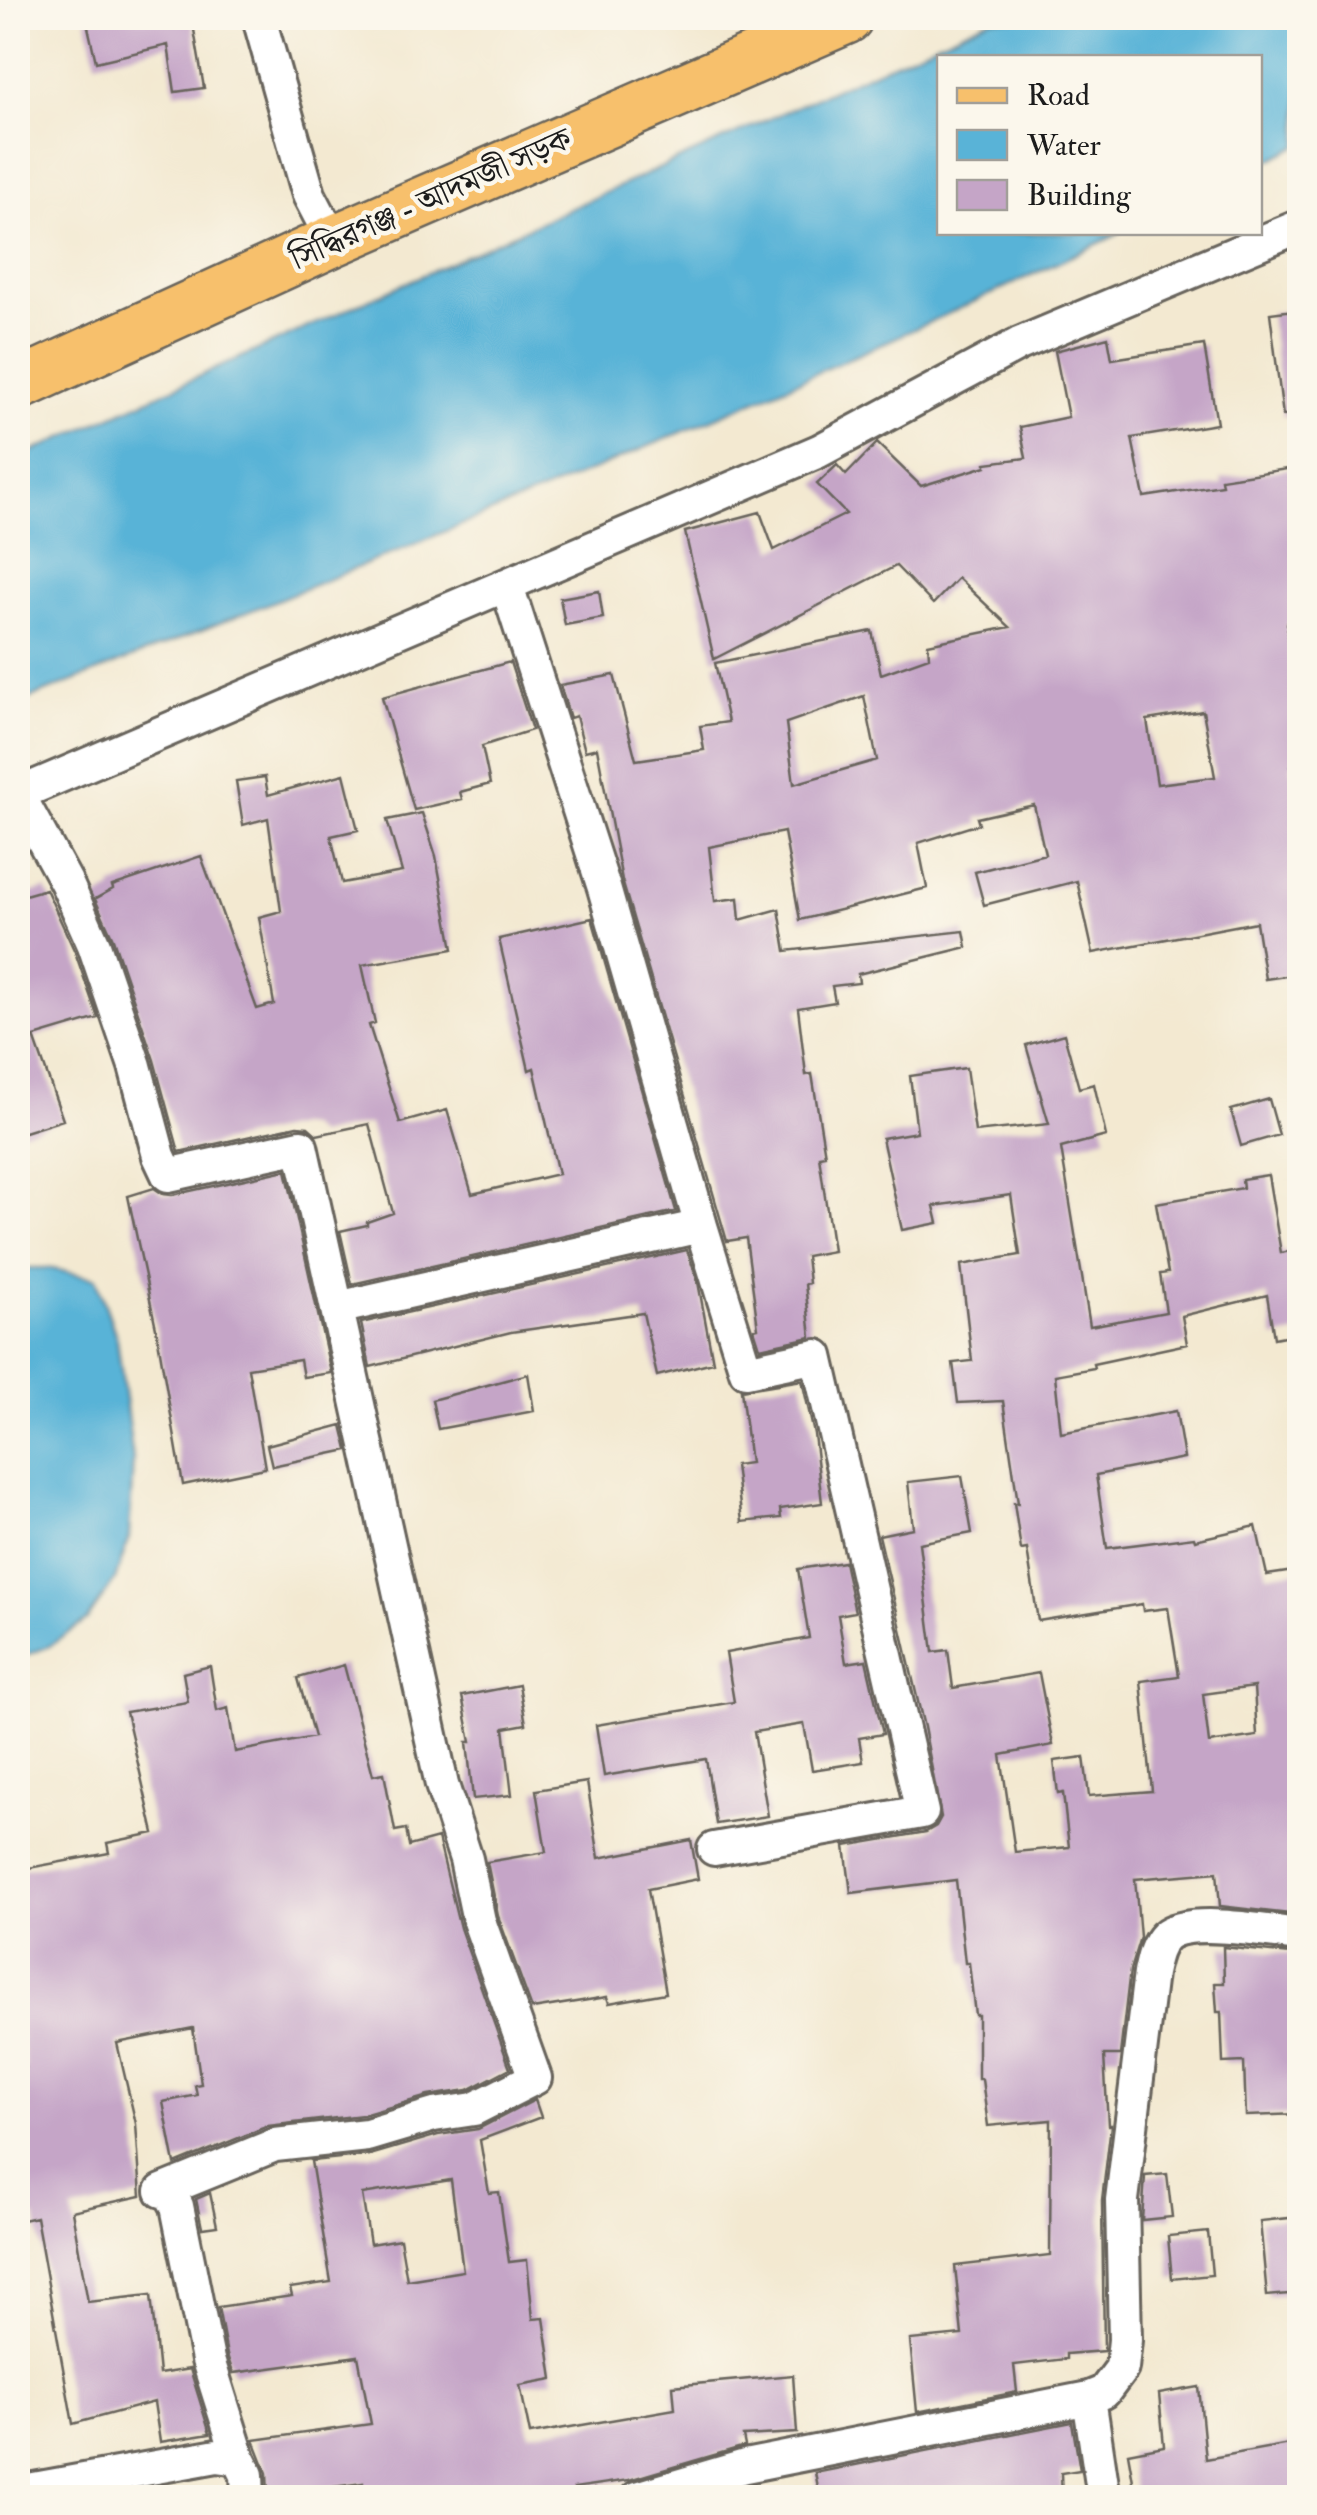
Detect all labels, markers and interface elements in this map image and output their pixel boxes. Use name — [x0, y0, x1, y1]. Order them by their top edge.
legend — [937, 55, 1262, 235]
text: Road — [1027, 77, 1090, 114]
street label: সিদ্ধিরগঞ্জ - আদমজী সড়ক — [283, 118, 579, 279]
text: Water — [1026, 127, 1101, 164]
text: Building — [1027, 177, 1132, 214]

